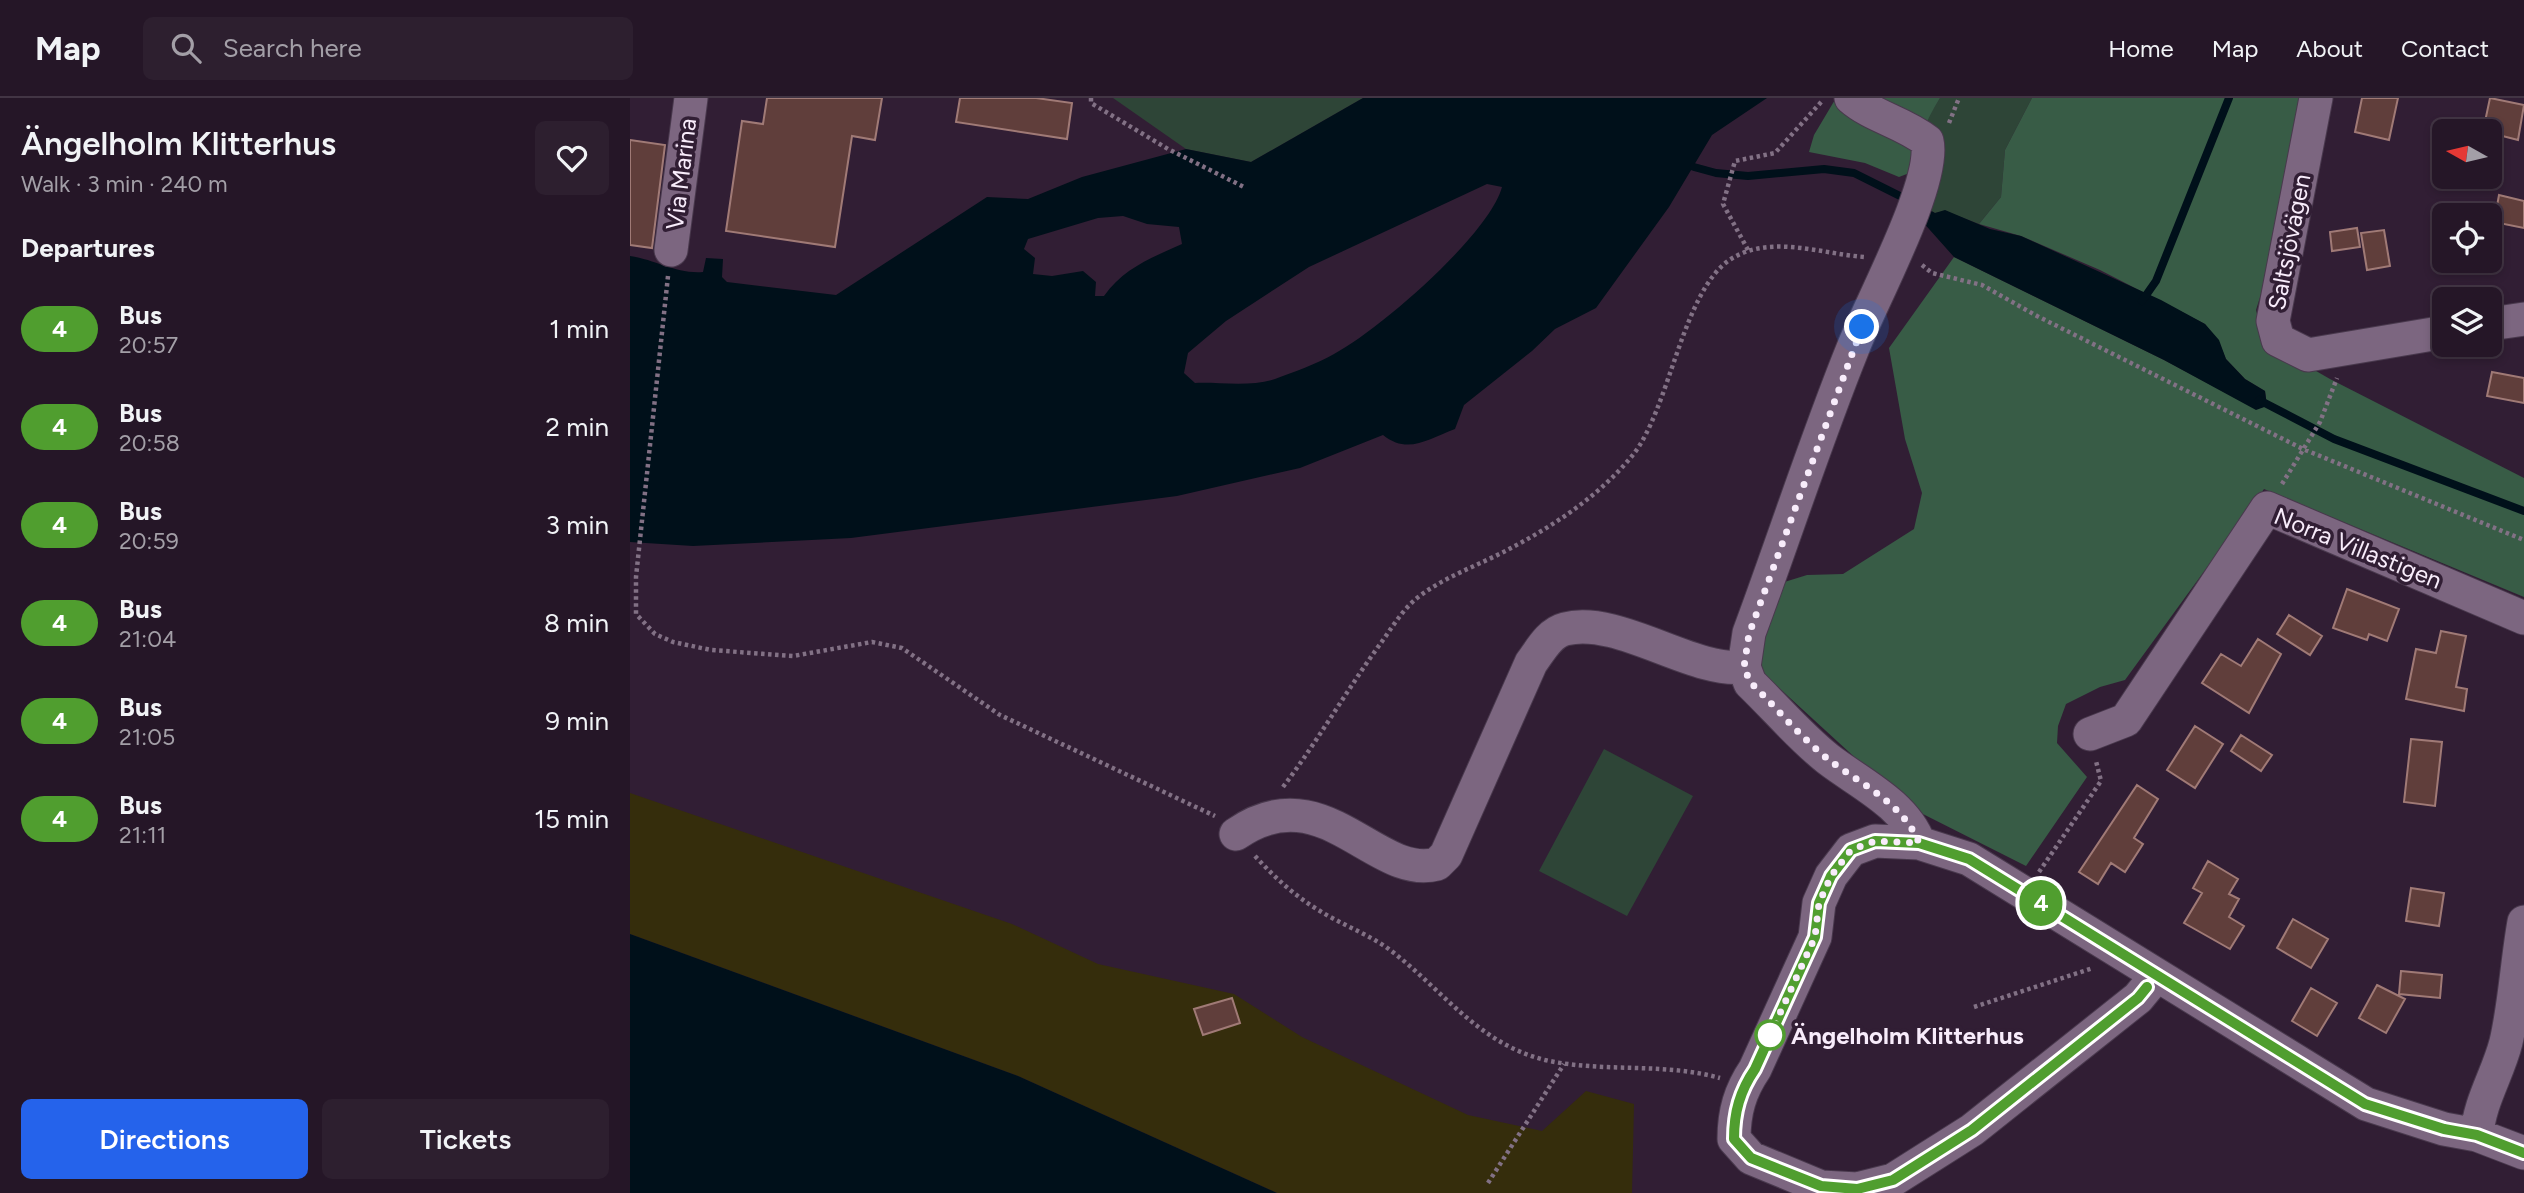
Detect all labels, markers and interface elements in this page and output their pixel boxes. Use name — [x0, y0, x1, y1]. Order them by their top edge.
search box — [143, 17, 633, 80]
text: Map — [35, 29, 101, 68]
icon: search — [167, 29, 205, 67]
text: Search here — [223, 32, 362, 64]
text: Home — [2108, 34, 2174, 63]
text: Map — [2212, 34, 2258, 63]
text: About — [2296, 34, 2363, 63]
text: Contact — [2401, 34, 2489, 63]
street label: Via Marina — [660, 117, 702, 231]
north arrow — [2432, 119, 2502, 189]
map controls — [2432, 119, 2502, 357]
button: heart — [535, 121, 609, 195]
text: Ängelholm Klitterhus — [21, 124, 336, 163]
text: Walk · 3 min · 240 m — [21, 170, 228, 198]
street label: Saltsjövägen — [2262, 172, 2316, 312]
button: locate — [2432, 203, 2502, 273]
text: Departures — [21, 232, 155, 264]
button: layers — [2432, 287, 2502, 357]
text: Bus — [119, 299, 162, 331]
your location — [1844, 309, 1879, 344]
text: 1 min — [549, 313, 609, 345]
text: 4 — [52, 314, 67, 343]
text: 20:57 — [119, 331, 178, 359]
text: Bus — [119, 397, 162, 429]
text: 2 min — [545, 411, 609, 443]
text: 4 — [52, 412, 67, 441]
text: 20:58 — [119, 429, 180, 457]
text: Bus — [119, 495, 162, 527]
street label: Norra Villastigen — [2270, 501, 2446, 595]
text: 3 min — [546, 509, 609, 541]
text: 4 — [52, 510, 67, 539]
text: 20:59 — [119, 527, 179, 555]
text: Bus — [119, 593, 162, 625]
text: 8 min — [544, 607, 609, 639]
text: 4 — [52, 608, 67, 637]
text: 21:04 — [119, 625, 176, 653]
text: Bus — [119, 691, 162, 723]
text: 9 min — [545, 705, 609, 737]
text: 4 — [52, 706, 67, 735]
text: 21:05 — [119, 723, 175, 751]
text: Bus — [119, 789, 162, 821]
text: 15 min — [534, 803, 609, 835]
text: 4 — [52, 804, 67, 833]
text: 21:11 — [119, 821, 166, 849]
line badge: 4 — [2018, 880, 2064, 926]
text: 4 — [2033, 888, 2049, 917]
marker: Ängelholm Klitterhus — [1755, 1020, 1785, 1050]
place label: Ängelholm Klitterhus — [1791, 1021, 2024, 1050]
button: Directions — [21, 1099, 308, 1179]
button: Tickets — [322, 1099, 609, 1179]

